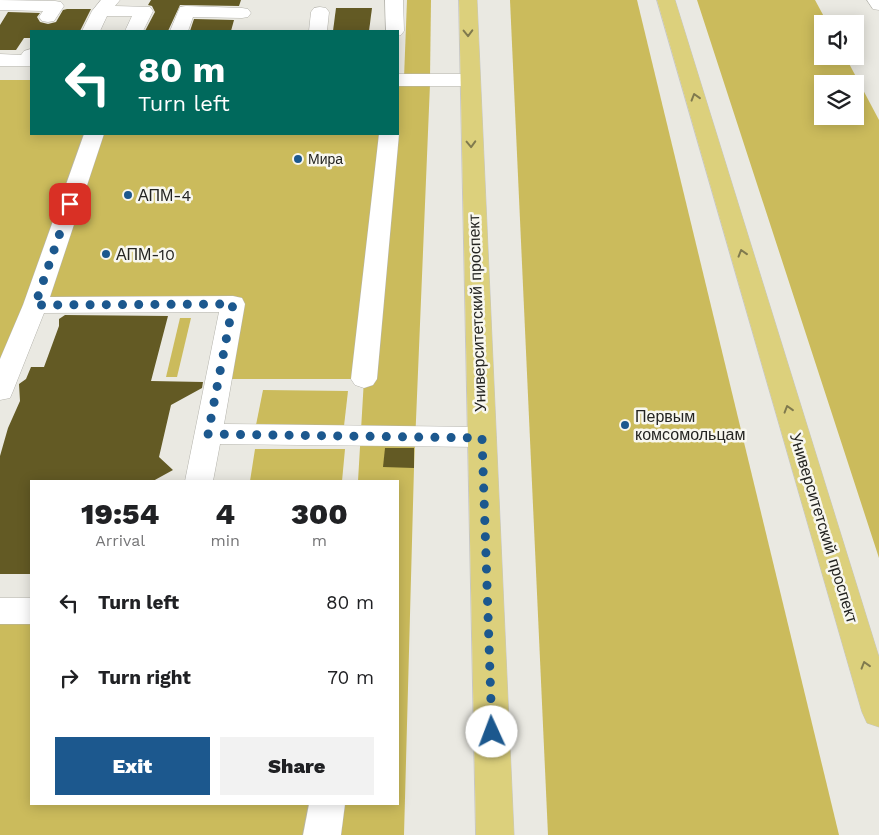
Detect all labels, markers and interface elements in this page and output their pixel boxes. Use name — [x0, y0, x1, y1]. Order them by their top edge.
map controls — [814, 15, 864, 125]
button: sound — [814, 15, 864, 65]
one-way arrow — [463, 30, 473, 38]
text: 80 m — [138, 49, 225, 91]
icon: left — [55, 50, 120, 115]
button: layers — [814, 75, 864, 125]
text: Turn left — [138, 91, 230, 116]
one-way arrow — [691, 94, 701, 102]
one-way arrow — [466, 141, 477, 149]
place label: Мира — [308, 151, 343, 167]
marker: Мира — [292, 153, 304, 165]
pin — [49, 183, 91, 225]
place label: АПМ-4 — [138, 186, 191, 205]
marker: АПМ-4 — [122, 189, 134, 201]
icon: arrive — [56, 190, 84, 218]
street label: Университетский проспект — [464, 213, 490, 412]
place label: АПМ-10 — [116, 245, 175, 264]
marker: АПМ-10 — [100, 248, 112, 260]
one-way arrow — [737, 249, 747, 258]
one-way arrow — [784, 405, 794, 413]
place label: Первым комсомольцам — [635, 407, 745, 444]
marker: Первым комсомольцам — [619, 419, 631, 431]
street label: Университетский проспект — [786, 431, 862, 626]
text: 19:54 — [81, 496, 159, 531]
text: 4 — [215, 496, 235, 531]
text: 300 — [291, 496, 348, 531]
text: Arrival — [95, 531, 145, 550]
text: min — [210, 531, 240, 550]
text: m — [312, 531, 327, 550]
icon: left — [55, 589, 83, 617]
text: Turn left — [98, 591, 179, 614]
text: 80 m — [326, 591, 374, 614]
one-way arrow — [861, 661, 871, 670]
icon: right — [55, 664, 83, 692]
text: Turn right — [98, 666, 191, 689]
text: 70 m — [327, 666, 374, 689]
position arrow — [465, 705, 517, 757]
button: Exit — [55, 737, 210, 795]
button: Share — [220, 737, 374, 795]

